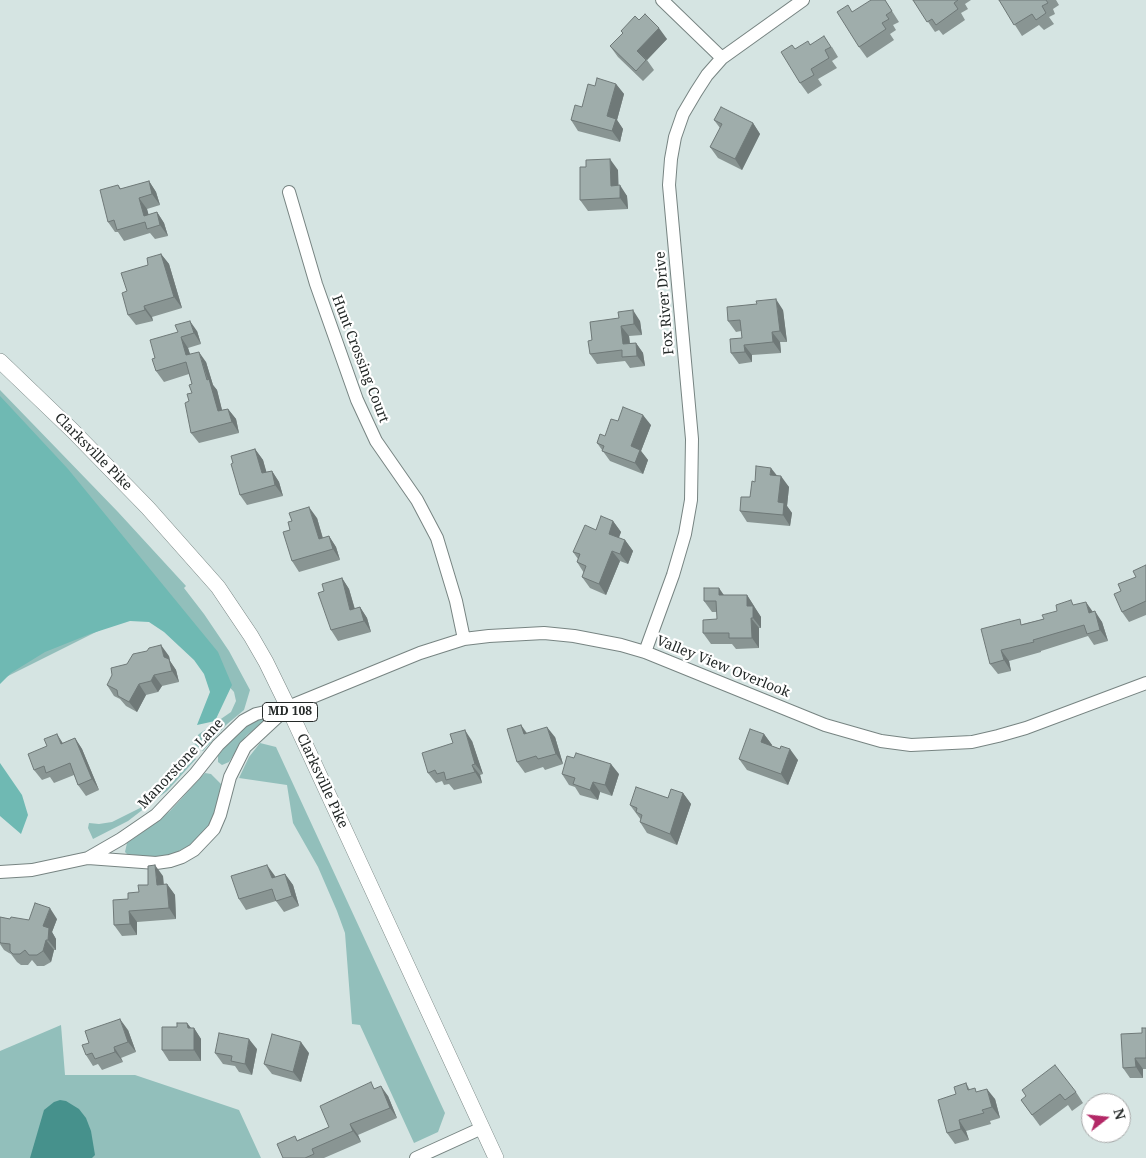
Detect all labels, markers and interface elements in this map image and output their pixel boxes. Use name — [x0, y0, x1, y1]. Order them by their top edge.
street label: Fox River Drive — [652, 251, 678, 355]
street label: Hunt Crossing Court — [328, 293, 392, 425]
street label: Clarksville Pike — [51, 410, 135, 494]
street label: Valley View Overlook — [654, 633, 792, 701]
road number: MD 108 — [262, 702, 318, 722]
street label: Manorstone Lane — [135, 715, 227, 813]
street label: Clarksville Pike — [293, 731, 351, 831]
north arrow — [1081, 1093, 1131, 1143]
text: N — [1109, 1106, 1131, 1122]

